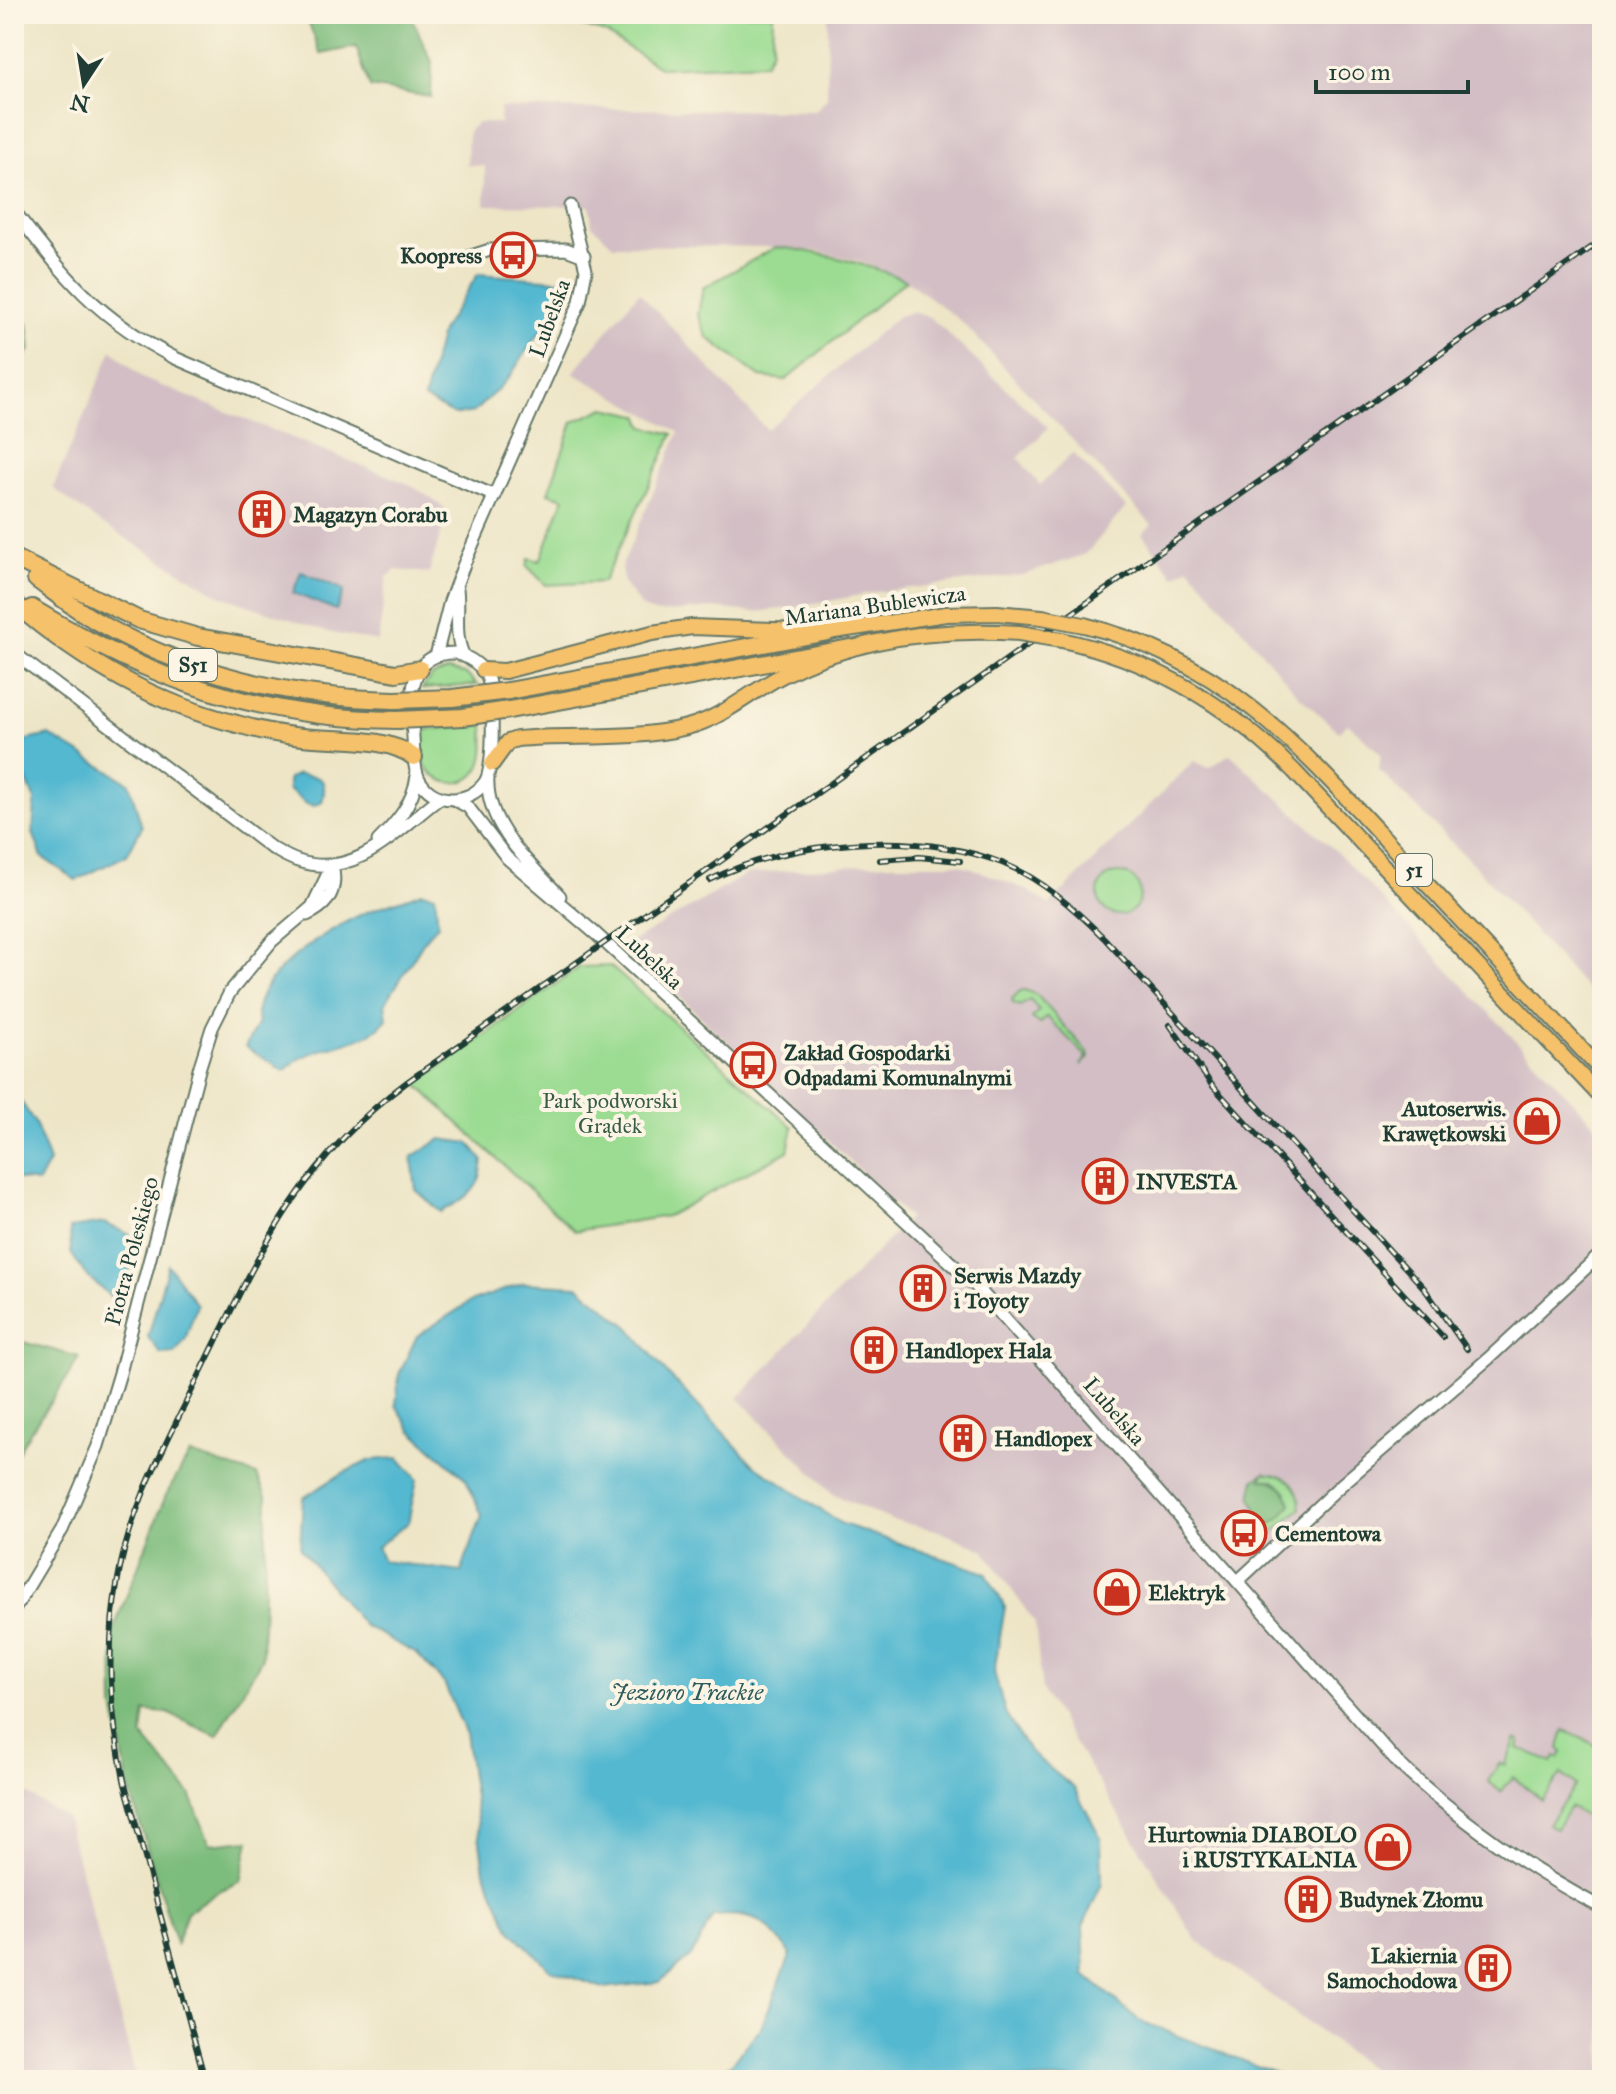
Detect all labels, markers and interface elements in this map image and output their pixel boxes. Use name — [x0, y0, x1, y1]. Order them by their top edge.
north arrow — [44, 44, 124, 124]
scale bar — [1316, 44, 1468, 94]
text: 100 m — [1328, 57, 1391, 87]
text: N — [68, 88, 92, 118]
bus stop icon: Koopress — [489, 231, 537, 279]
place label: Koopress — [400, 242, 482, 269]
street label: Lubelska — [523, 275, 576, 361]
building icon: Magazyn Corabu — [238, 490, 286, 538]
place label: Magazyn Corabu — [293, 501, 448, 528]
street label: Mariana Bublewicza — [783, 579, 968, 632]
road number: S51 — [169, 649, 217, 681]
road number: 51 — [1396, 854, 1432, 886]
street label: Lubelska — [611, 920, 689, 995]
place label: Zakład Gospodarki Odpadami Komunalnymi — [784, 1039, 1013, 1091]
bus stop icon: Zakład Gospodarki Odpadami Komunalnymi — [729, 1041, 777, 1089]
park label: Park podworski Grądek — [542, 1087, 678, 1139]
place label: Autoserwis. Krawętkowski — [1382, 1095, 1507, 1147]
shop icon: Autoserwis. Krawętkowski — [1513, 1097, 1561, 1145]
building icon: INVESTA — [1081, 1157, 1129, 1205]
place label: INVESTA — [1136, 1168, 1237, 1195]
street label: Piotra Poleskiego — [99, 1174, 164, 1328]
place label: Serwis Mazdy i Toyoty — [954, 1262, 1082, 1314]
building icon: Serwis Mazdy i Toyoty — [899, 1264, 947, 1312]
building icon: Handlopex Hala — [850, 1326, 898, 1374]
place label: Handlopex Hala — [905, 1337, 1052, 1364]
street label: Lubelska — [1078, 1372, 1152, 1451]
building icon: Handlopex — [939, 1414, 987, 1462]
place label: Handlopex — [994, 1425, 1092, 1452]
bus stop icon: Cementowa — [1220, 1509, 1268, 1557]
place label: Cementowa — [1275, 1520, 1382, 1547]
shop icon: Elektryk — [1093, 1568, 1141, 1616]
place label: Elektryk — [1148, 1579, 1226, 1606]
water label: Jezioro Trackie — [609, 1677, 764, 1707]
place label: Hurtownia DIABOLO i RUSTYKALNIA — [1147, 1821, 1357, 1873]
shop icon: Hurtownia DIABOLO i RUSTYKALNIA — [1364, 1823, 1412, 1871]
building icon: Budynek Złomu — [1284, 1875, 1332, 1923]
place label: Budynek Złomu — [1339, 1886, 1484, 1913]
place label: Lakiernia Samochodowa — [1327, 1942, 1458, 1994]
building icon: Lakiernia Samochodowa — [1464, 1944, 1512, 1992]

